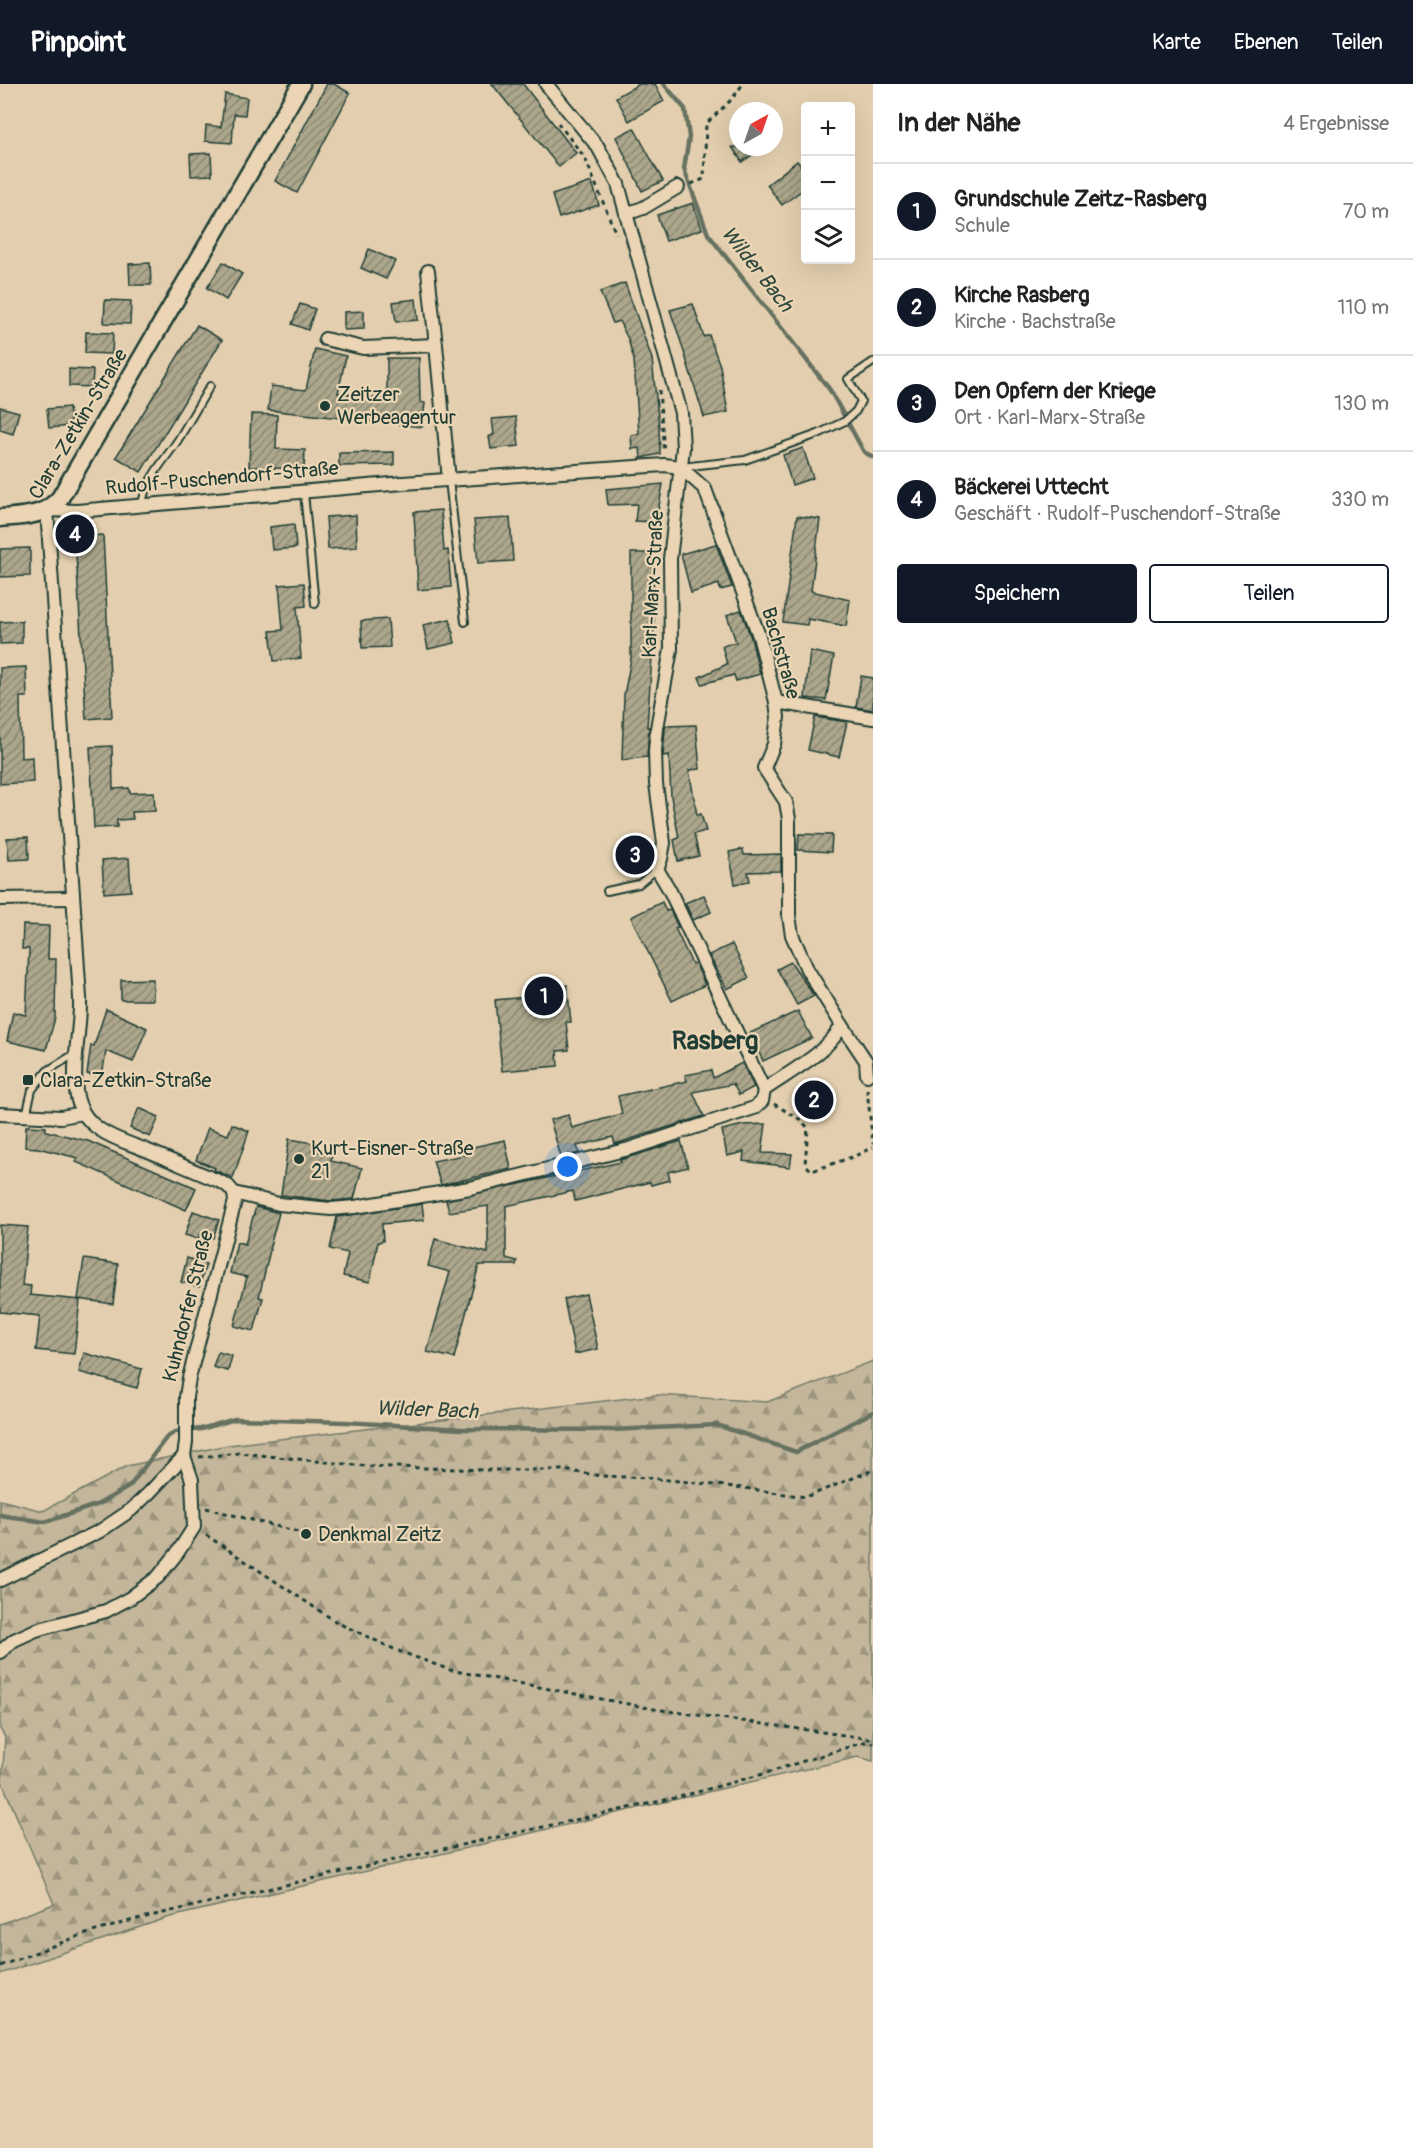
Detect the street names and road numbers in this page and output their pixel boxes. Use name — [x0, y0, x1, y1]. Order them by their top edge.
street label: Clara-Zetkin-Straße — [23, 344, 133, 504]
street label: Rudolf-Puschendorf-Straße — [104, 455, 340, 501]
street label: Karl-Marx-Straße — [637, 509, 669, 659]
street label: Bachstraße — [756, 604, 806, 702]
street label: Kuhndorfer Straße — [157, 1228, 219, 1384]

